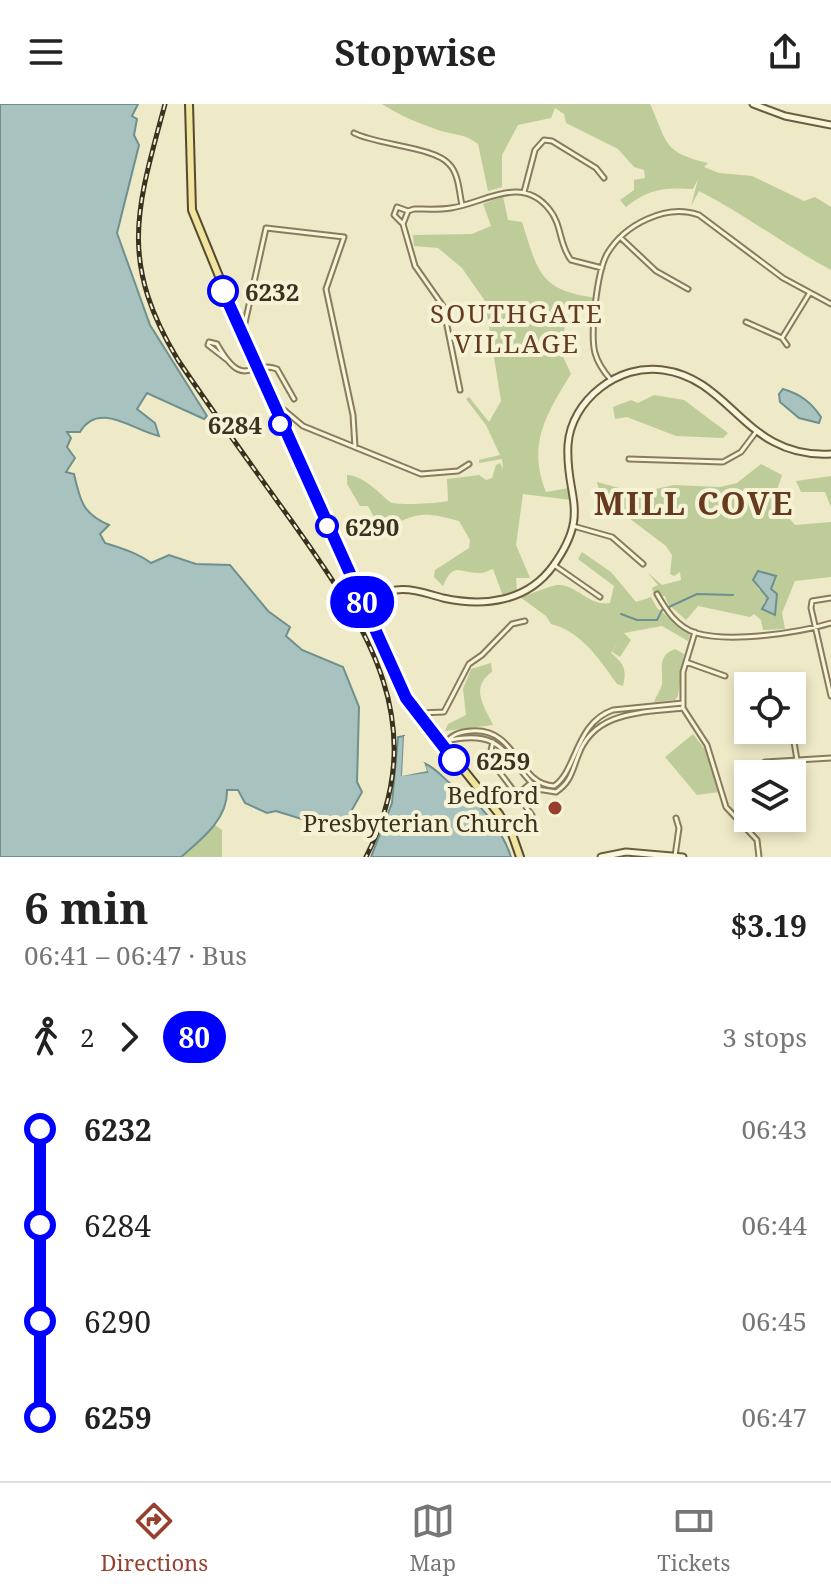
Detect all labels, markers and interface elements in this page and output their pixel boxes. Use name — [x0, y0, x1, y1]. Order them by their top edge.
text: Stopwise — [334, 28, 497, 77]
icon: menu — [24, 30, 68, 74]
icon: share — [763, 30, 807, 74]
place label: 6232 — [245, 275, 299, 308]
marker: 6232 — [208, 276, 238, 306]
district label: SOUTHGATE VILLAGE — [430, 295, 604, 361]
place label: 6284 — [208, 408, 262, 441]
marker: 6284 — [269, 413, 291, 435]
district label: MILL COVE — [594, 481, 794, 524]
place label: 6290 — [345, 510, 399, 543]
marker: 6290 — [316, 515, 338, 537]
line badge: 80 — [326, 576, 398, 628]
text: 80 — [346, 583, 378, 621]
map controls — [734, 672, 806, 832]
button: locate — [734, 672, 806, 744]
place label: 6259 — [476, 744, 530, 777]
marker: 6259 — [439, 745, 469, 775]
button: layers — [734, 760, 806, 832]
place label: Bedford Presbyterian Church — [303, 778, 539, 839]
marker: Bedford Presbyterian Church — [546, 799, 564, 817]
text: 6 min — [24, 877, 149, 937]
text: $3.19 — [730, 905, 807, 946]
text: 06:41 – 06:47 · Bus — [24, 937, 247, 973]
icon: walk — [24, 1015, 68, 1059]
icon: forward — [107, 1015, 151, 1059]
text: 80 — [179, 1018, 210, 1056]
text: 2 — [80, 1019, 95, 1055]
text: 3 stops — [722, 1019, 807, 1055]
text: 6232 — [84, 1109, 152, 1150]
text: 06:43 — [741, 1111, 807, 1147]
text: 6284 — [84, 1205, 151, 1246]
text: 06:44 — [741, 1207, 807, 1243]
text: 6290 — [84, 1301, 151, 1342]
text: 06:45 — [741, 1303, 807, 1339]
text: 6259 — [84, 1397, 152, 1438]
text: 06:47 — [741, 1399, 807, 1435]
tab: Directions — [101, 1499, 208, 1577]
tab: Map — [409, 1499, 456, 1577]
tab: Tickets — [657, 1499, 730, 1577]

